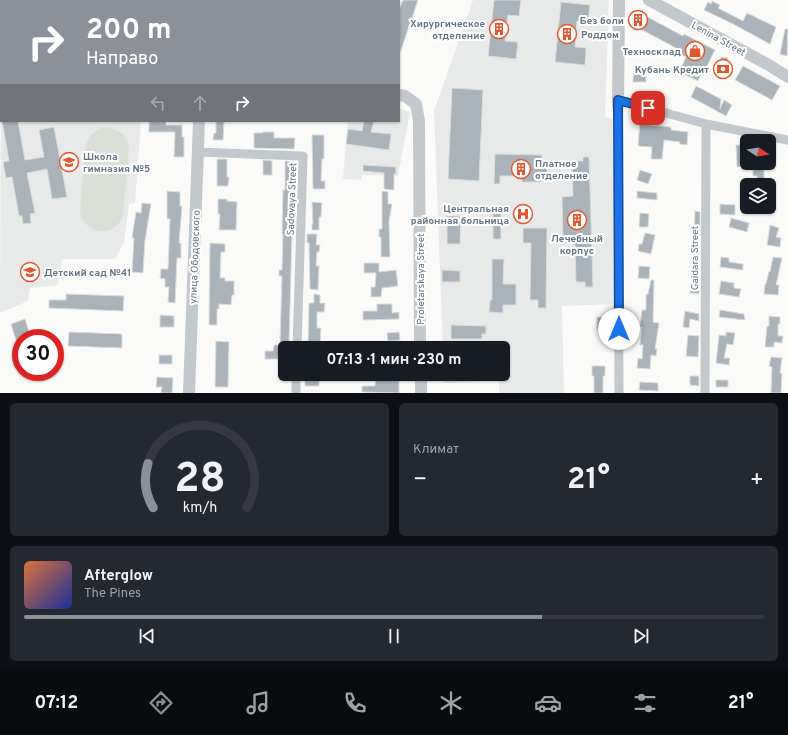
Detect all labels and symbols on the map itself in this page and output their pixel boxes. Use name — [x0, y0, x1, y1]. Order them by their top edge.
building icon: Без боли — [627, 9, 649, 31]
place label: Без боли — [580, 15, 624, 28]
place label: Хирургическое отделение — [410, 18, 485, 43]
building icon: Хирургическое отделение — [488, 18, 510, 40]
street label: Lenina Street — [689, 19, 748, 60]
building icon: Роддом — [556, 23, 578, 45]
place label: Роддом — [581, 29, 619, 42]
shop icon: Техносклад — [684, 40, 706, 62]
place label: Техносклад — [622, 46, 681, 59]
bank icon: Кубань Кредит — [712, 58, 734, 80]
place label: Кубань Кредит — [635, 64, 709, 77]
pin — [631, 91, 665, 125]
north arrow — [740, 134, 776, 170]
school or university icon: Школа гимназия №5 — [58, 151, 80, 173]
place label: Школа гимназия №5 — [83, 151, 150, 176]
building icon: Платное отделение — [510, 158, 532, 180]
place label: Платное отделение — [535, 158, 588, 183]
street label: Sadovaya Street — [285, 162, 300, 236]
place label: Центральная районная больница — [411, 203, 509, 228]
hospital icon: Центральная районная больница — [512, 203, 534, 225]
building icon: Лечебный корпус — [566, 209, 588, 231]
street label: улица Ободовского — [187, 210, 204, 304]
street label: Gaidara Street — [689, 226, 702, 290]
street label: Proletarskaya Street — [415, 233, 428, 325]
place label: Лечебный корпус — [551, 233, 603, 258]
school or university icon: Детский сад №41 — [19, 261, 41, 283]
place label: Детский сад №41 — [44, 267, 131, 280]
position arrow — [598, 308, 640, 350]
speed limit sign: 30 — [12, 329, 64, 381]

